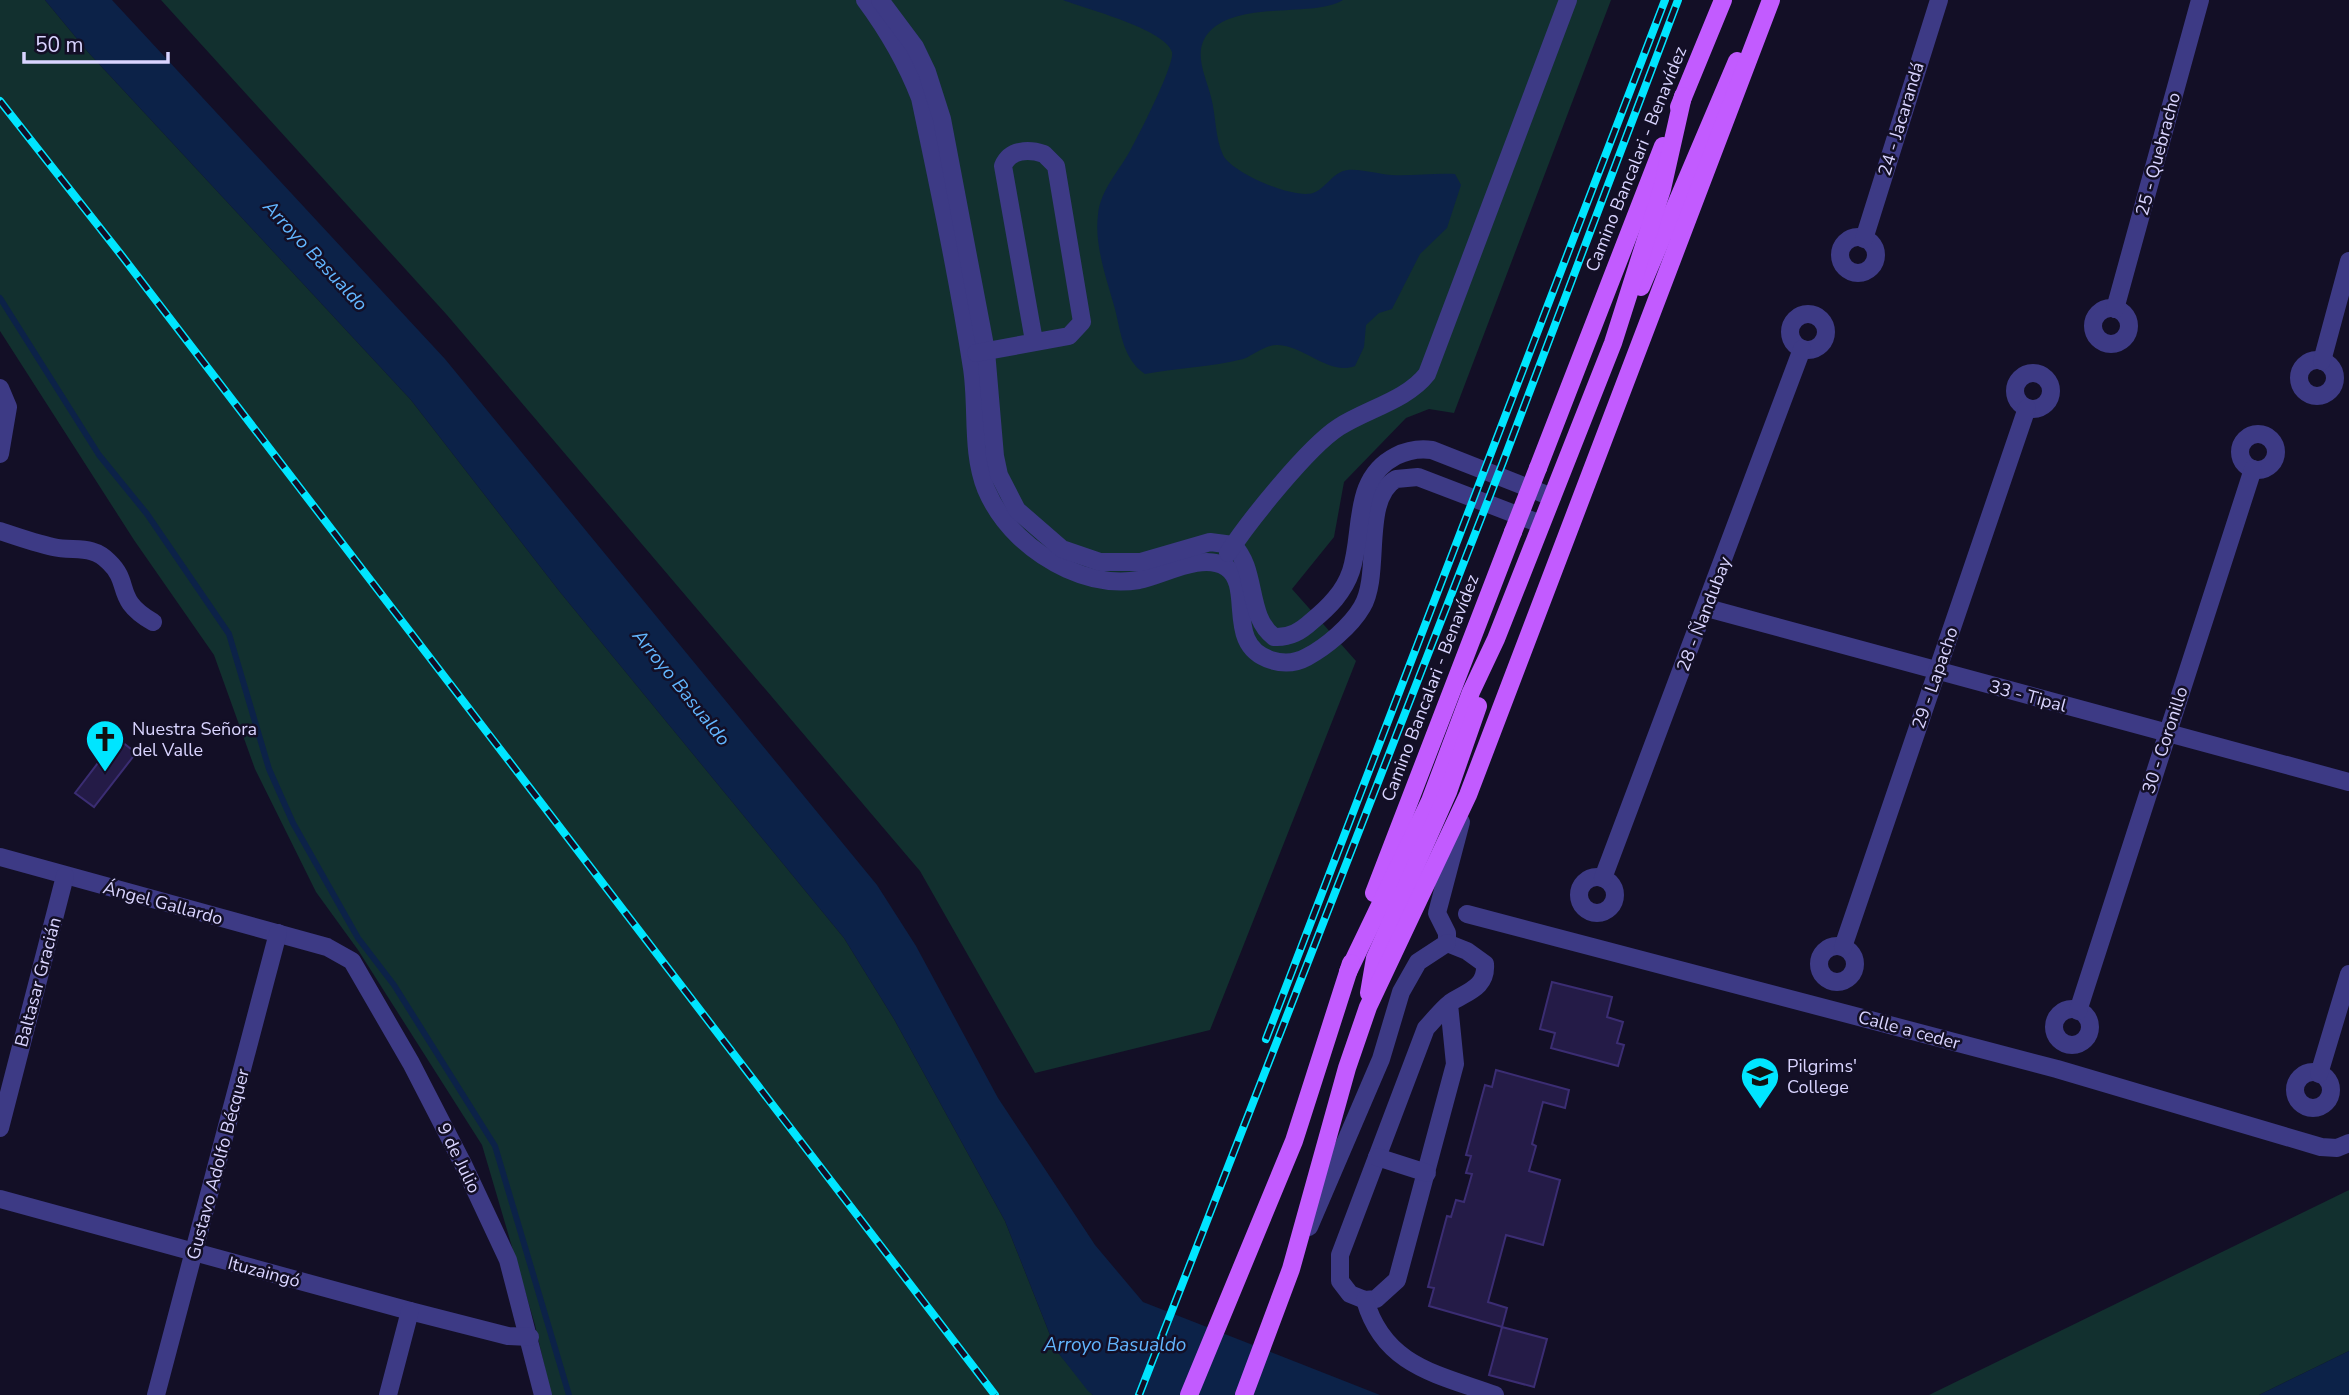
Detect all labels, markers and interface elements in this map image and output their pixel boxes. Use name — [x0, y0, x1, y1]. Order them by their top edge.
scale bar — [24, 21, 168, 65]
text: 50 m — [35, 31, 84, 59]
street label: Camino Bancalari - Benavídez — [1580, 43, 1692, 275]
street label: 24 - Jacarandá — [1872, 59, 1930, 179]
street label: 25 - Quebracho — [2130, 90, 2186, 218]
water label: Arroyo Basualdo — [256, 194, 373, 317]
street label: 28 - Ñandubay — [1671, 552, 1737, 675]
street label: Camino Bancalari - Benavídez — [1376, 571, 1484, 805]
water label: Arroyo Basualdo — [626, 623, 736, 751]
street label: 29 - Lapacho — [1906, 624, 1964, 732]
street label: 33 - Tipal — [1987, 674, 2070, 718]
street label: 30 - Coronillo — [2136, 683, 2194, 797]
place label: Nuestra Señora del Valle — [132, 717, 257, 762]
church icon: Nuestra Señora del Valle — [84, 718, 126, 773]
street label: Ángel Gallardo — [100, 875, 226, 931]
street label: Baltasar Gracián — [9, 915, 67, 1049]
street label: Calle a ceder — [1855, 1005, 1963, 1055]
place label: Pilgrims' College — [1787, 1054, 1857, 1099]
school or university icon: Pilgrims' College — [1739, 1055, 1781, 1110]
street label: Gustavo Adolfo Bécquer — [181, 1065, 255, 1262]
street label: 9 de Julio — [432, 1119, 486, 1197]
street label: Ituzaingó — [225, 1251, 303, 1293]
water label: Arroyo Basualdo — [1043, 1332, 1186, 1358]

